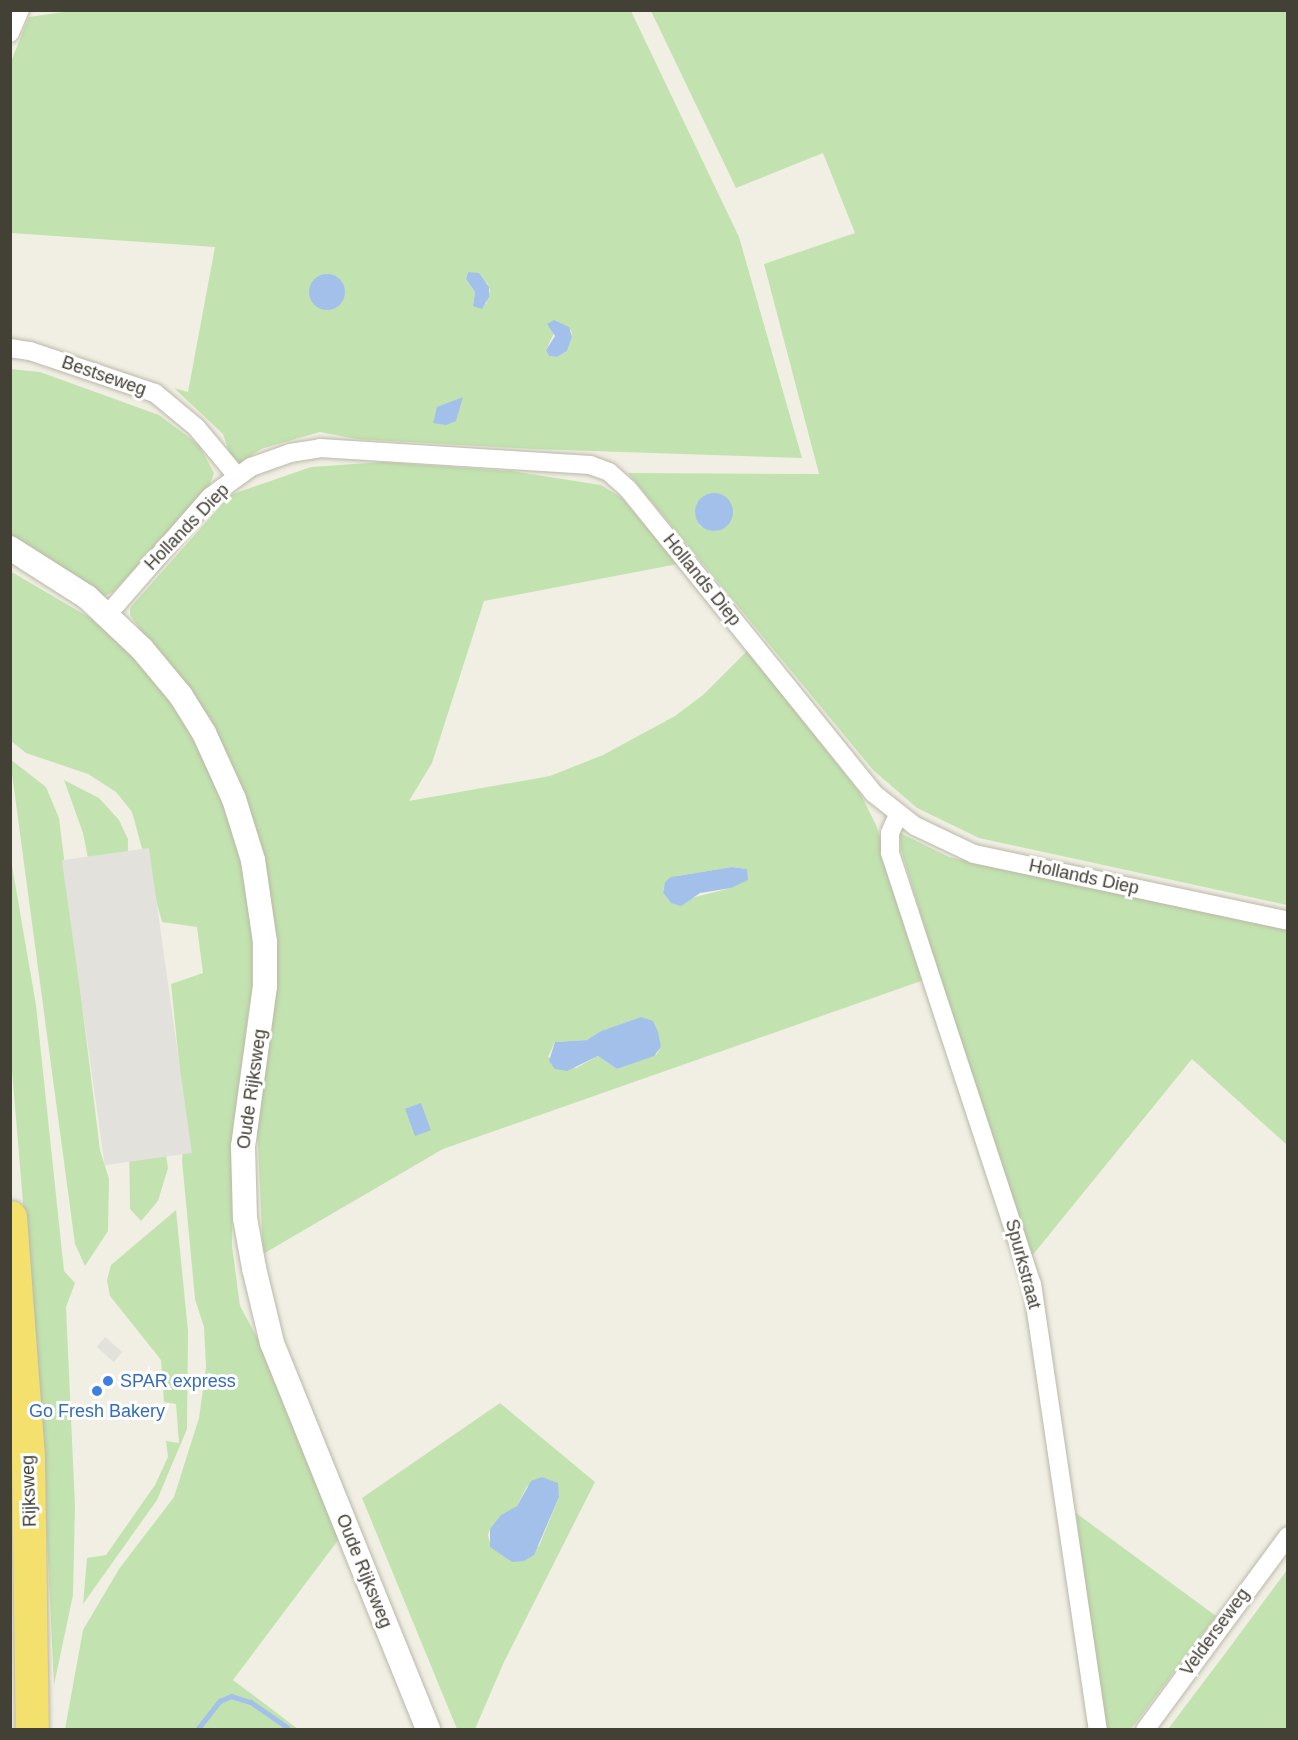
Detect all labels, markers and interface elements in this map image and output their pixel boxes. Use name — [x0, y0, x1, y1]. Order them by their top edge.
street label: Bestseweg — [59, 351, 149, 401]
street label: Hollands Diep — [140, 479, 234, 575]
street label: Hollands Diep — [658, 530, 746, 630]
street label: Hollands Diep — [1027, 855, 1141, 899]
street label: Oude Rijksweg — [233, 1028, 271, 1150]
street label: Spurkstraat — [1001, 1217, 1045, 1311]
place label: SPAR express — [120, 1370, 236, 1392]
marker: SPAR express — [101, 1374, 115, 1388]
marker: Go Fresh Bakery — [90, 1384, 104, 1398]
place label: Go Fresh Bakery — [29, 1400, 165, 1422]
street label: Rijksweg — [17, 1455, 41, 1527]
street label: Oude Rijksweg — [331, 1511, 397, 1631]
street label: Velderseweg — [1176, 1584, 1254, 1680]

